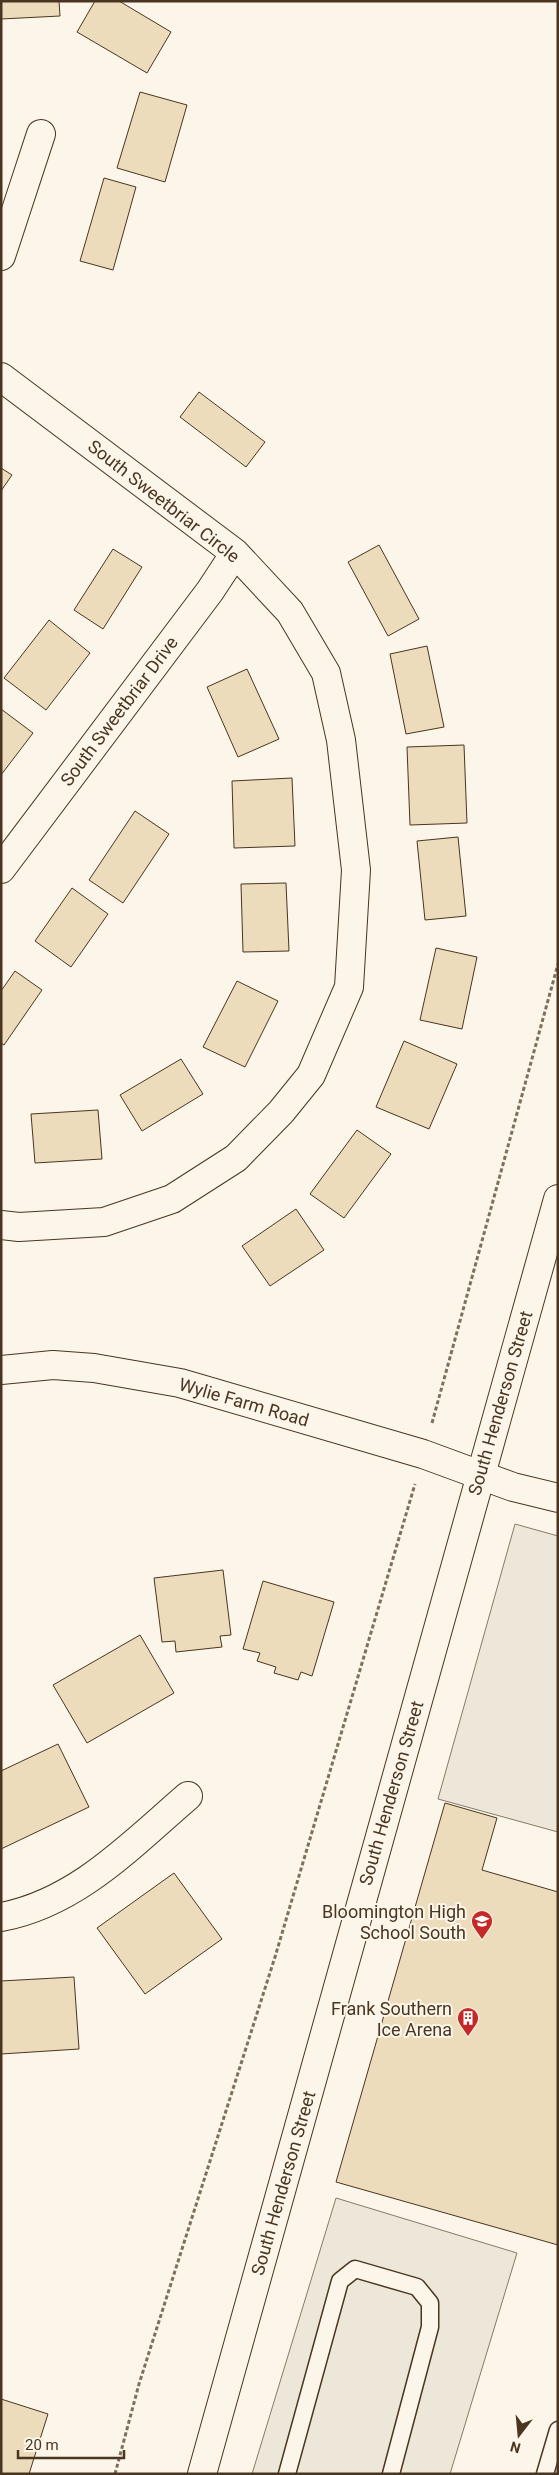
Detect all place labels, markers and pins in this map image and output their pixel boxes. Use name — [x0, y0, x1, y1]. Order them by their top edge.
place label: Bloomington High School South — [322, 1901, 466, 1943]
school or university icon: Bloomington High School South — [470, 1909, 494, 1940]
place label: Frank Southern Ice Arena — [331, 1998, 452, 2040]
building icon: Frank Southern Ice Arena — [456, 2006, 480, 2037]

